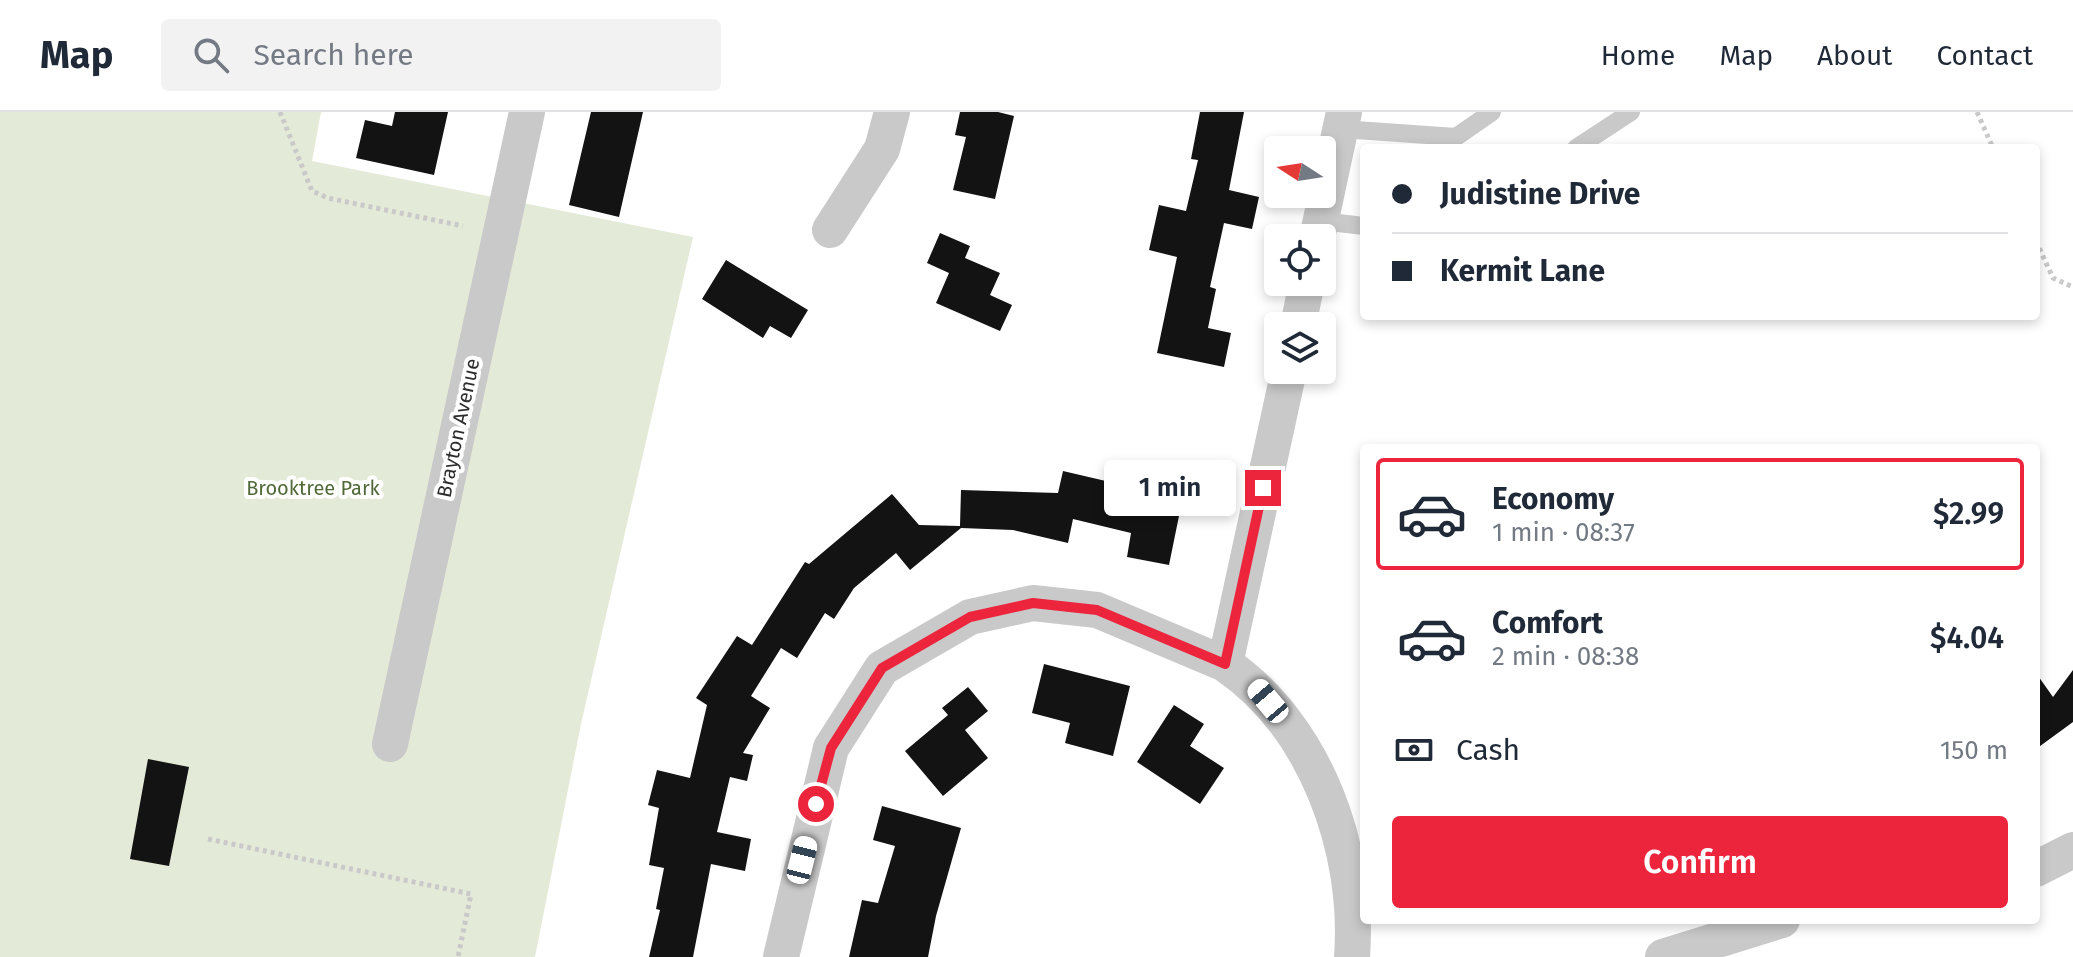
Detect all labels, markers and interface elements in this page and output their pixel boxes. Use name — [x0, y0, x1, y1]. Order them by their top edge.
search box — [161, 19, 721, 91]
text: Map — [40, 32, 113, 78]
icon: search — [189, 33, 233, 77]
text: Search here — [253, 37, 414, 73]
text: Home — [1601, 39, 1675, 72]
text: Map — [1719, 39, 1773, 72]
text: About — [1817, 39, 1892, 72]
text: Contact — [1936, 39, 2033, 72]
north arrow — [1264, 136, 1336, 208]
map controls — [1264, 136, 1336, 384]
text: Judistine Drive — [1440, 176, 1640, 212]
button: locate — [1264, 224, 1336, 296]
text: Kermit Lane — [1440, 253, 1605, 289]
button: layers — [1264, 312, 1336, 384]
street label: Brayton Avenue — [432, 356, 484, 500]
callout: 1 min — [1103, 460, 1235, 516]
route end — [1245, 470, 1281, 506]
text: 1 min — [1139, 472, 1201, 503]
park label: Brooktree Park — [246, 476, 381, 500]
icon: car — [1396, 478, 1468, 550]
text: Economy — [1492, 481, 1614, 517]
text: $2.99 — [1933, 496, 2004, 532]
text: 1 min · 08:37 — [1492, 517, 1635, 548]
icon: car — [1396, 602, 1468, 674]
text: Comfort — [1492, 605, 1603, 641]
text: $4.04 — [1930, 620, 2004, 656]
text: 2 min · 08:38 — [1492, 641, 1639, 672]
car — [1243, 675, 1293, 727]
icon: cash — [1392, 728, 1436, 772]
text: Cash — [1456, 732, 1520, 768]
text: 150 m — [1940, 735, 2008, 766]
route start — [798, 786, 834, 822]
button: Confirm — [1392, 816, 2008, 908]
car — [785, 834, 819, 886]

